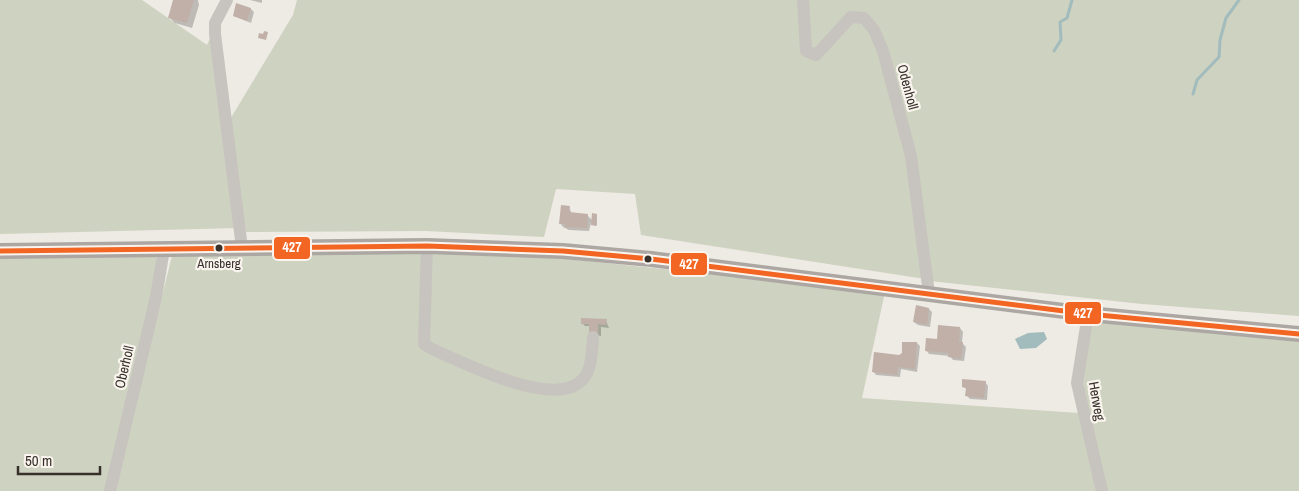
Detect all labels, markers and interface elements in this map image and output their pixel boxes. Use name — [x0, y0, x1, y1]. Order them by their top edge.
street label: Odenholl — [893, 62, 923, 112]
line badge: 427 — [273, 236, 311, 260]
text: 427 — [282, 238, 302, 256]
marker: Arnsberg — [214, 243, 224, 253]
line badge: 427 — [670, 252, 708, 276]
unlabelled marker — [643, 254, 653, 264]
place label: Arnsberg — [196, 255, 241, 272]
text: 427 — [679, 255, 699, 273]
line badge: 427 — [1064, 301, 1102, 325]
text: 427 — [1073, 304, 1093, 322]
street label: Oberholl — [110, 344, 138, 390]
street label: Herweg — [1085, 380, 1109, 423]
scale bar — [18, 444, 100, 476]
text: 50 m — [25, 450, 52, 471]

